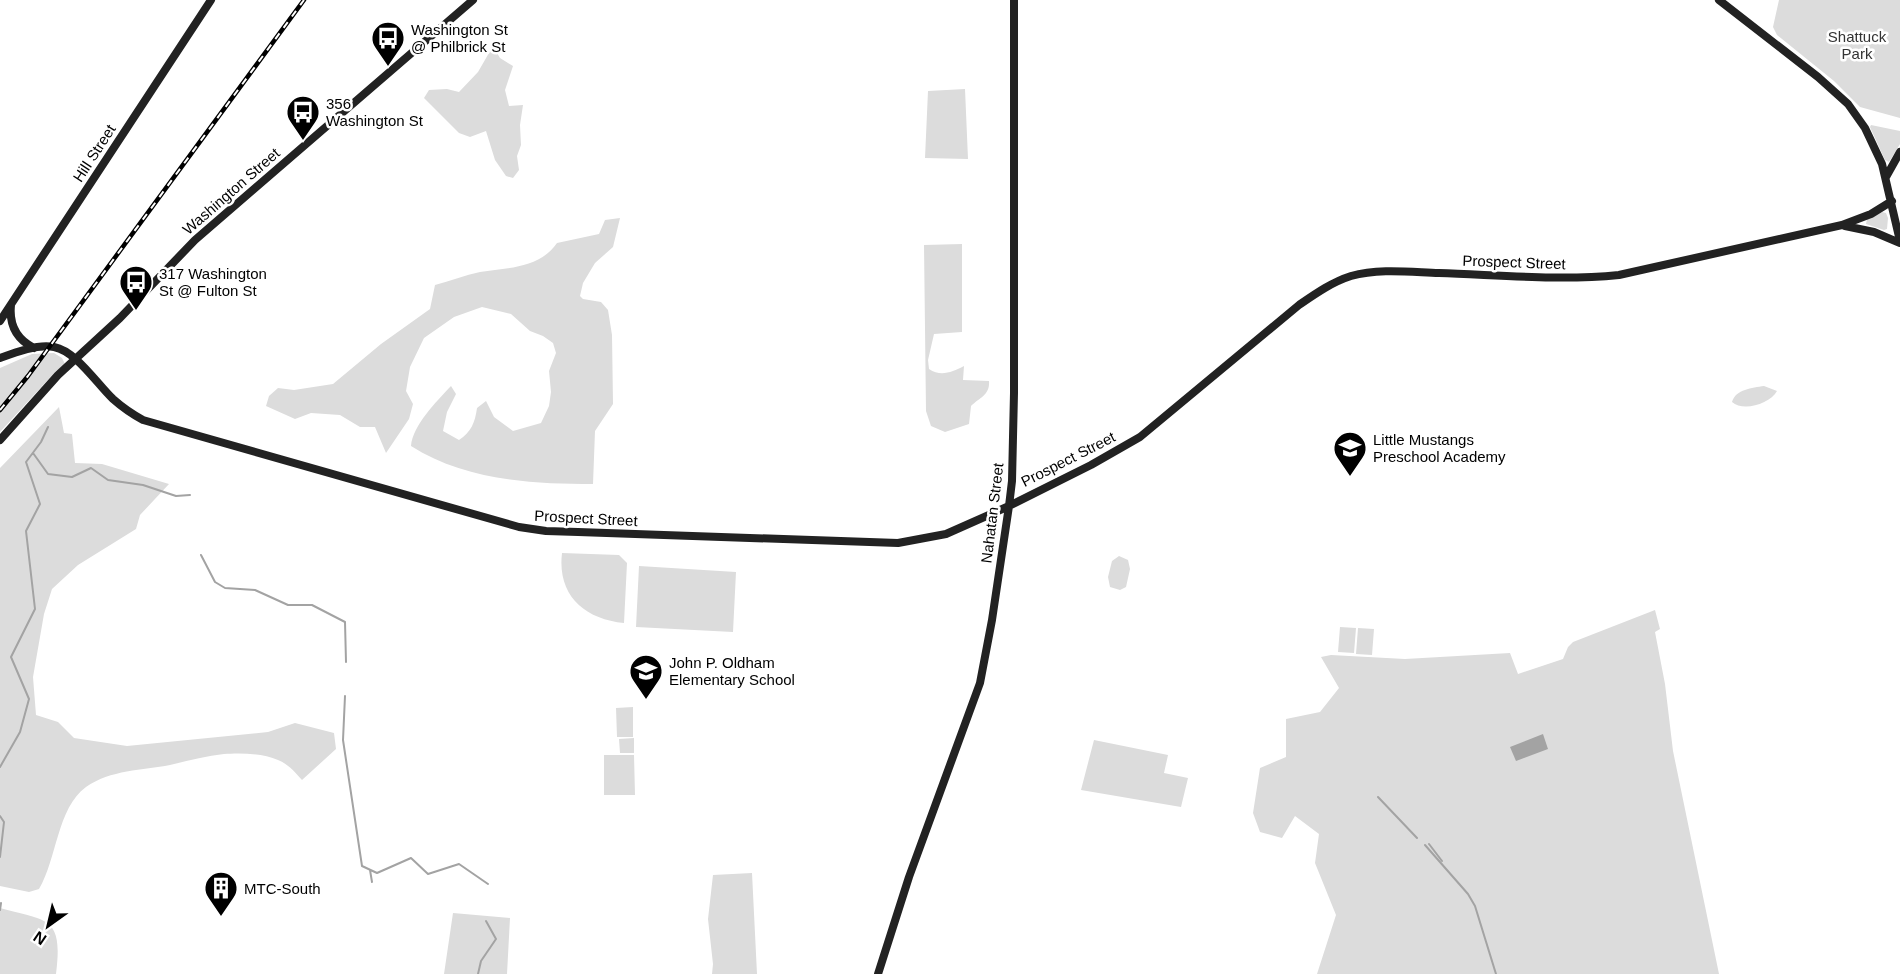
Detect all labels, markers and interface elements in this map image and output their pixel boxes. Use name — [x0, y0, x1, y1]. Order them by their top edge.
bus stop icon: Washington St @ Philbrick St — [370, 20, 406, 67]
place label: Washington St @ Philbrick St — [411, 21, 509, 55]
park label: Shattuck Park — [1828, 28, 1887, 62]
bus stop icon: 356 Washington St — [285, 94, 321, 141]
place label: 356 Washington St — [326, 95, 424, 129]
street label: Hill Street — [69, 120, 119, 185]
street label: Washington Street — [179, 144, 284, 238]
street label: Prospect Street — [1462, 252, 1567, 272]
bus stop icon: 317 Washington St @ Fulton St — [118, 264, 154, 311]
place label: 317 Washington St @ Fulton St — [159, 265, 267, 299]
street label: Prospect Street — [1018, 428, 1119, 490]
school or university icon: Little Mustangs Preschool Academy — [1332, 430, 1368, 477]
place label: Little Mustangs Preschool Academy — [1373, 431, 1506, 465]
street label: Nahatan Street — [977, 461, 1007, 564]
street label: Prospect Street — [534, 507, 639, 529]
school or university icon: John P. Oldham Elementary School — [628, 653, 664, 700]
place label: John P. Oldham Elementary School — [669, 654, 795, 688]
building icon: MTC-South — [203, 870, 239, 917]
place label: MTC-South — [244, 880, 321, 897]
north arrow — [18, 896, 78, 956]
text: N — [30, 928, 49, 948]

